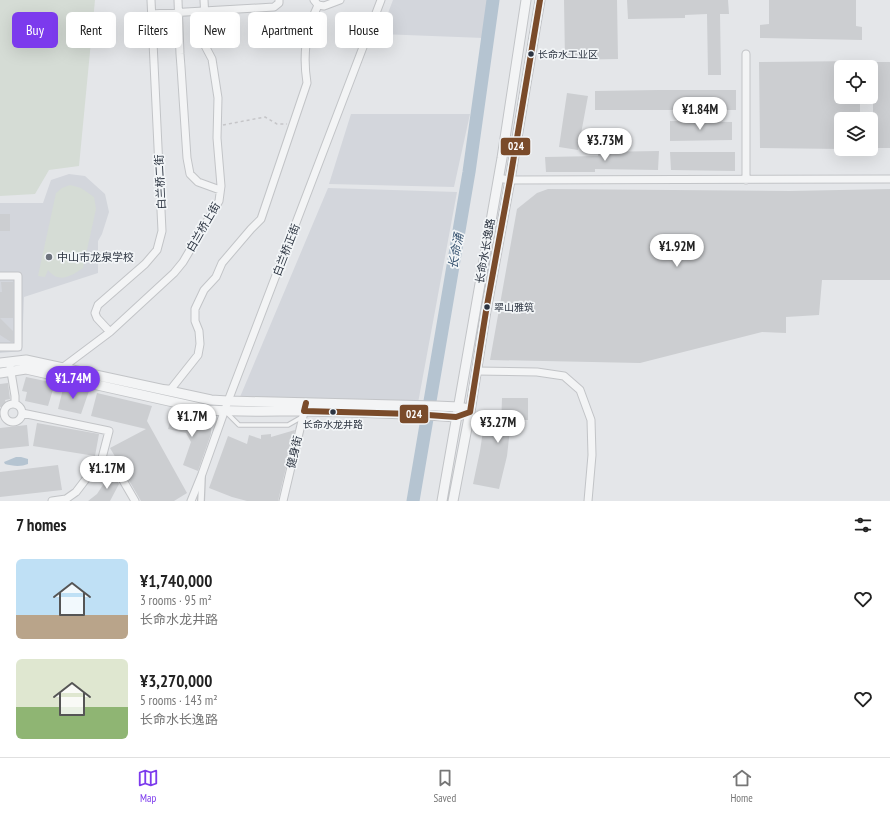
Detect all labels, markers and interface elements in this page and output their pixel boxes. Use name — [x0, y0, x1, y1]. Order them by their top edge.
chip: Buy — [12, 12, 58, 48]
chip: Rent — [66, 12, 116, 48]
chip: Filters — [124, 12, 182, 48]
chip: New — [190, 12, 240, 48]
chip: Apartment — [248, 12, 327, 48]
chip: House — [335, 12, 393, 48]
place label: 长命水工业区 — [538, 48, 598, 61]
marker: 长命水工业区 — [526, 49, 536, 59]
map controls — [834, 60, 878, 156]
button: locate — [834, 60, 878, 104]
pin: ¥1.84M — [667, 97, 733, 131]
text: ¥1.84M — [682, 101, 718, 118]
button: layers — [834, 112, 878, 156]
pin: ¥3.73M — [572, 128, 638, 162]
text: ¥3.73M — [587, 132, 623, 149]
line badge: 024 — [500, 137, 531, 156]
text: 024 — [508, 139, 525, 153]
street label: 白兰桥二街 — [152, 154, 168, 210]
street label: 白兰桥上街 — [183, 200, 223, 254]
street label: 长命水长逸路 — [472, 217, 498, 285]
street label: 白兰桥正街 — [270, 222, 302, 278]
water label: 长命涌 — [445, 230, 466, 270]
pin: ¥1.92M — [644, 234, 710, 268]
text: ¥1.92M — [659, 238, 695, 255]
place label: 中山市龙泉学校 — [57, 250, 134, 264]
marker: 中山市龙泉学校 — [44, 252, 54, 262]
place label: 翠山雅筑 — [494, 301, 534, 314]
marker: 翠山雅筑 — [482, 302, 492, 312]
pin: ¥1.74M — [40, 366, 106, 400]
text: ¥1.74M — [55, 370, 91, 387]
pin: ¥1.7M — [164, 404, 220, 438]
line badge: 024 — [399, 404, 429, 424]
marker: 长命水龙井路 — [328, 407, 338, 417]
text: 024 — [406, 407, 423, 421]
text: ¥1.7M — [177, 408, 207, 425]
pin: ¥3.27M — [465, 410, 531, 444]
text: ¥3.27M — [480, 414, 516, 431]
place label: 长命水龙井路 — [303, 418, 363, 431]
street label: 健身街 — [283, 434, 305, 470]
pin: ¥1.17M — [74, 456, 140, 490]
text: ¥1.17M — [89, 460, 125, 477]
text: 7 homes — [16, 514, 67, 536]
icon: filters — [852, 514, 874, 536]
text: ¥1,740,000 — [140, 570, 212, 592]
icon: home — [48, 575, 96, 623]
icon: heart — [852, 588, 874, 610]
text: 3 rooms · 95 m² — [140, 592, 212, 609]
text: 长命水龙井路 — [140, 611, 218, 628]
text: ¥3,270,000 — [140, 670, 212, 692]
icon: home — [48, 675, 96, 723]
icon: heart — [852, 688, 874, 710]
text: 5 rooms · 143 m² — [140, 692, 218, 709]
text: 长命水长逸路 — [140, 711, 218, 728]
tab: Map — [137, 767, 159, 805]
tab: Saved — [433, 767, 456, 805]
tab: Home — [730, 767, 753, 805]

